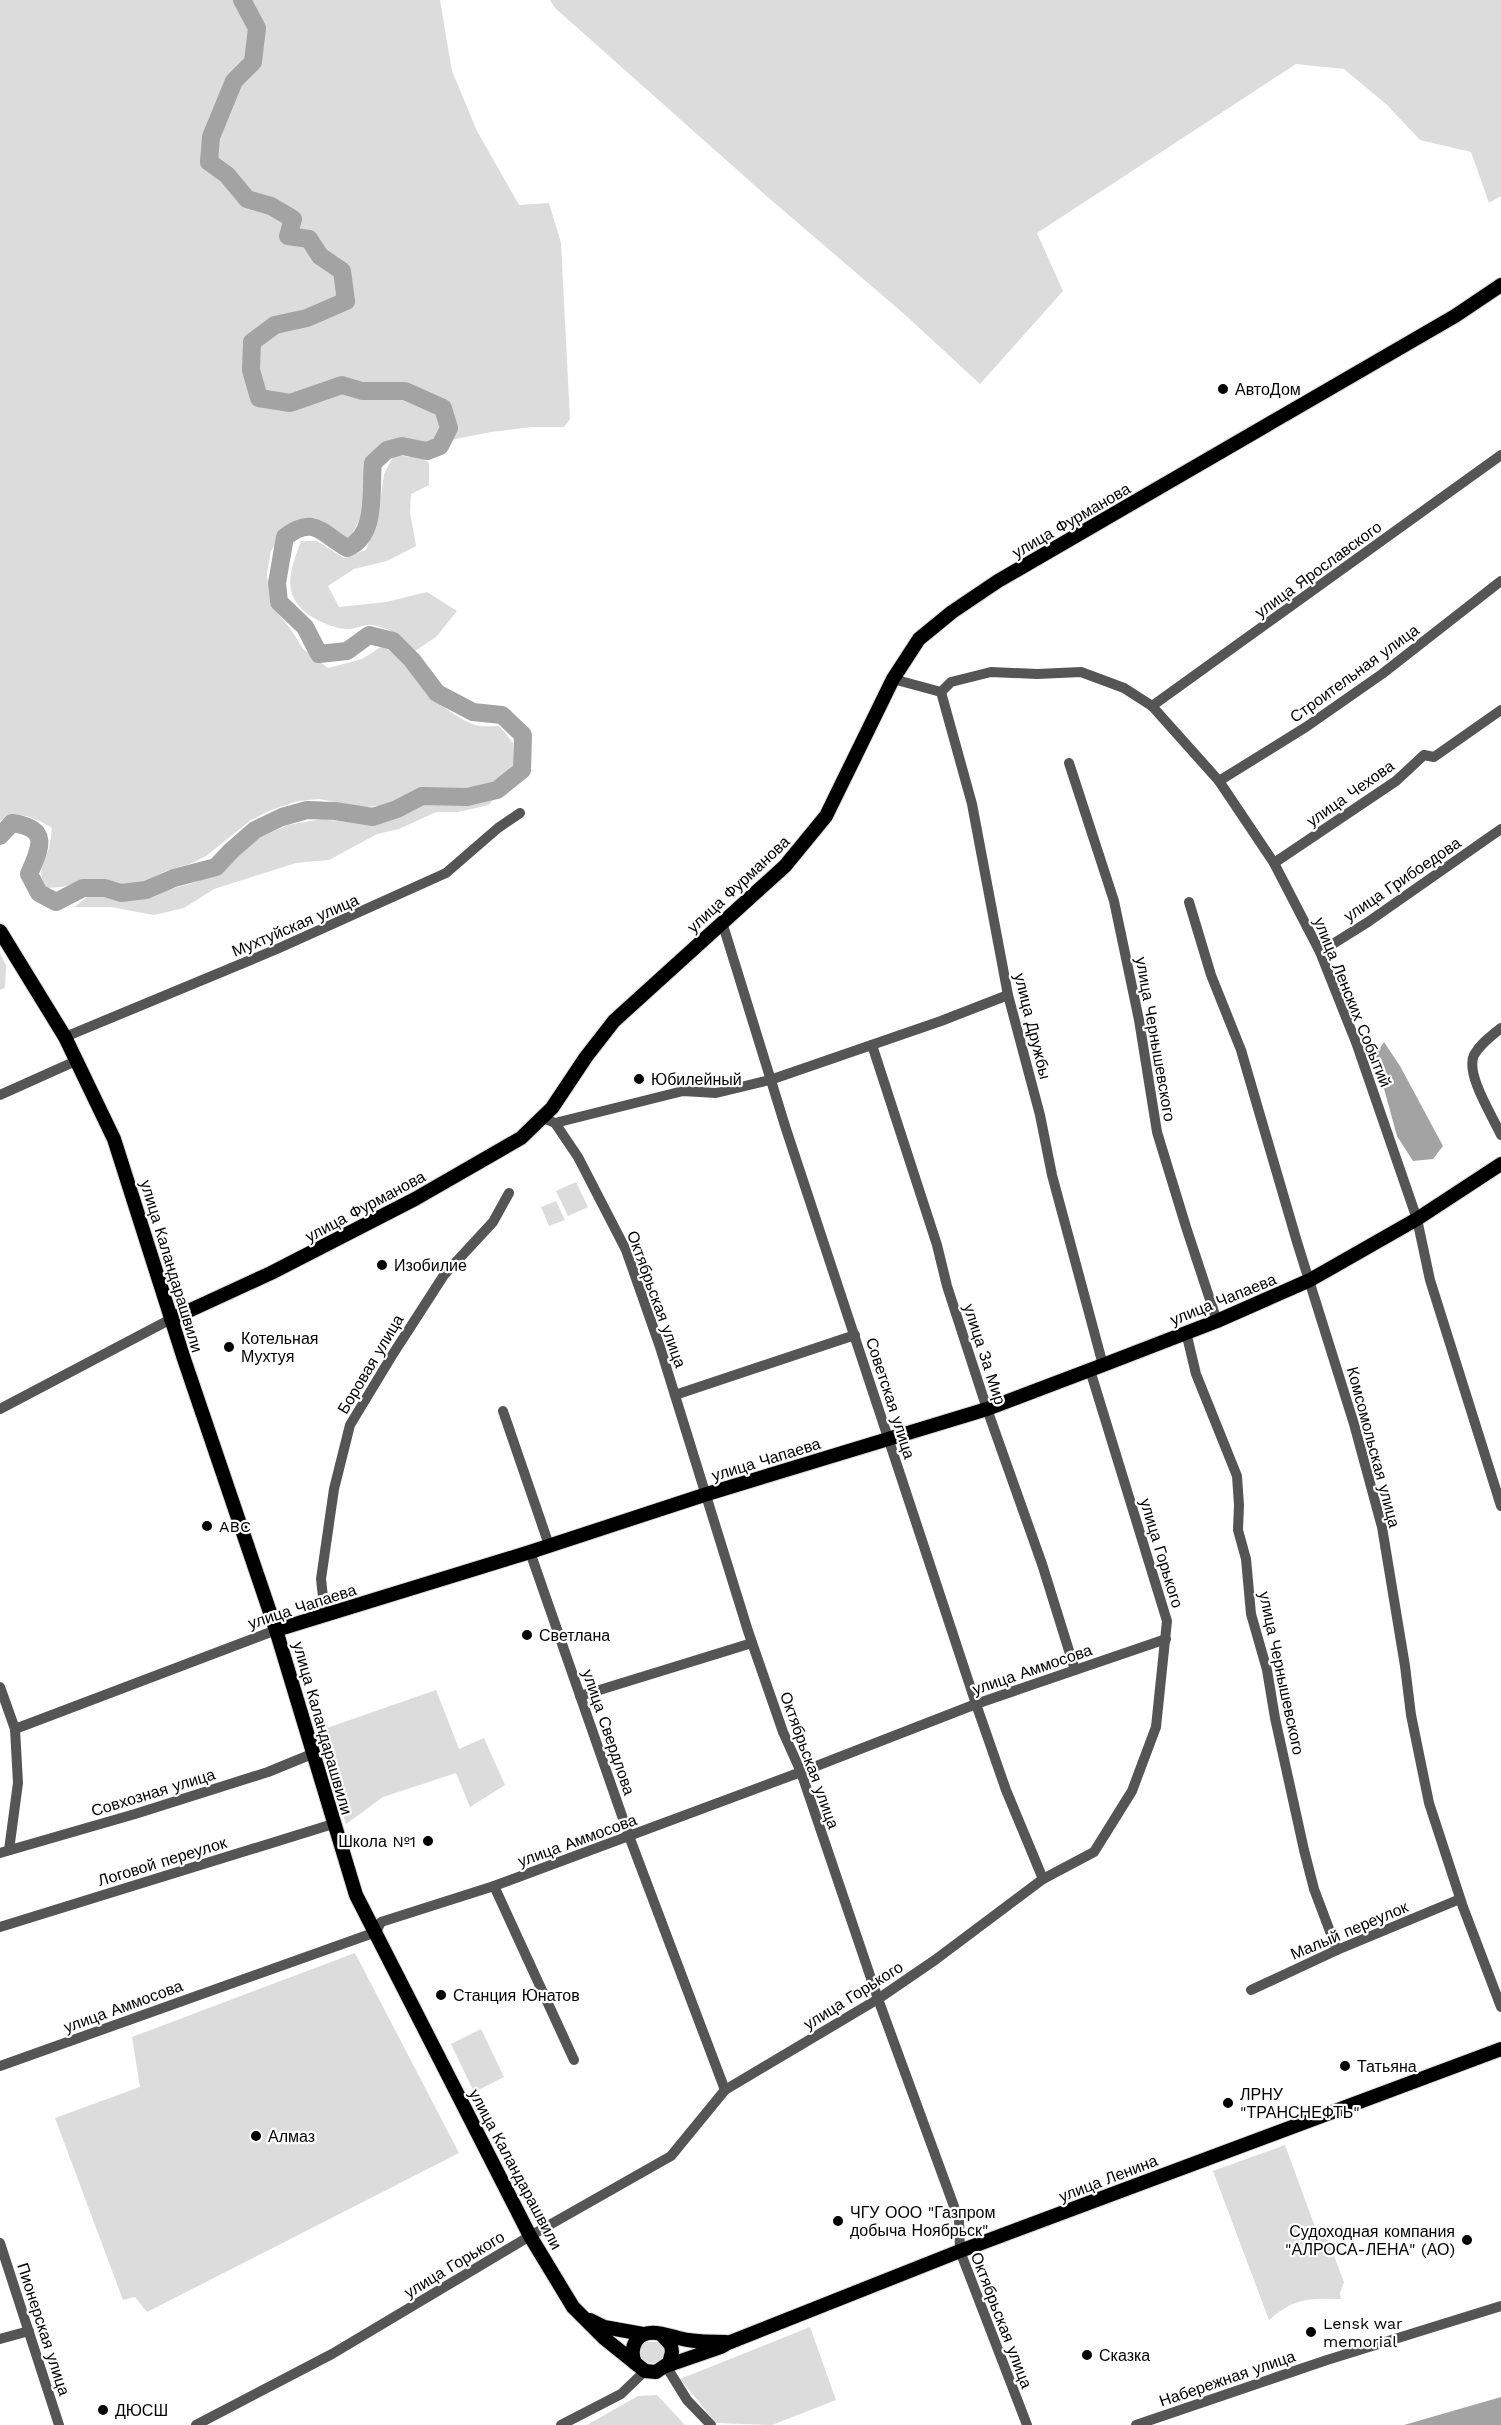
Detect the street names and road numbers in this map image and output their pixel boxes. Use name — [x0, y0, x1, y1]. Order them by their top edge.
street label: улица Фурманова — [1009, 479, 1134, 562]
street label: улица Ярославского — [1251, 517, 1385, 622]
street label: Строительная улица — [1286, 620, 1423, 727]
street label: улица Чехова — [1303, 756, 1398, 831]
street label: улица Фурманова — [683, 832, 794, 937]
street label: улица Грибоедова — [1340, 833, 1465, 926]
street label: Мухтуйская улица — [229, 890, 362, 961]
street label: улица Ленских Событий — [1310, 915, 1395, 1090]
street label: улица Чернышевского — [1132, 955, 1179, 1123]
street label: улица Дружбы — [1010, 971, 1055, 1081]
street label: улица Фурманова — [302, 1167, 429, 1246]
street label: улица Каландарашвили — [136, 1178, 207, 1355]
street label: Октябрьская улица — [623, 1228, 690, 1370]
street label: улица Чапаева — [1167, 1270, 1279, 1329]
street label: улица За Мир — [959, 1301, 1010, 1407]
street label: Боровая улица — [333, 1311, 408, 1417]
street label: Советская улица — [862, 1335, 919, 1461]
street label: Комсомольская улица — [1343, 1365, 1404, 1530]
street label: улица Чапаева — [709, 1434, 823, 1485]
street label: улица Горького — [1136, 1496, 1187, 1610]
street label: улица Чапаева — [246, 1580, 359, 1633]
street label: улица Чернышевского — [1255, 1590, 1308, 1757]
street label: улица Каландарашвили — [289, 1639, 356, 1817]
street label: улица Аммосова — [970, 1640, 1095, 1699]
street label: улица Свердлова — [578, 1667, 639, 1798]
street label: Октябрьская улица — [776, 1689, 843, 1831]
street label: Совхозная улица — [89, 1765, 218, 1820]
street label: улица Аммосова — [515, 1810, 639, 1871]
street label: Логовой переулок — [95, 1833, 230, 1890]
street label: Малый переулок — [1288, 1897, 1412, 1964]
street label: улица Горького — [800, 1957, 907, 2034]
street label: улица Аммосова — [61, 1976, 185, 2037]
street label: улица Каландарашвили — [465, 2086, 566, 2253]
street label: улица Ленина — [1056, 2151, 1160, 2206]
street label: улица Горького — [401, 2227, 508, 2302]
street label: Октябрьская улица — [967, 2249, 1036, 2391]
street label: Пионерская улица — [13, 2260, 74, 2398]
street label: Набережная улица — [1157, 2346, 1298, 2411]

